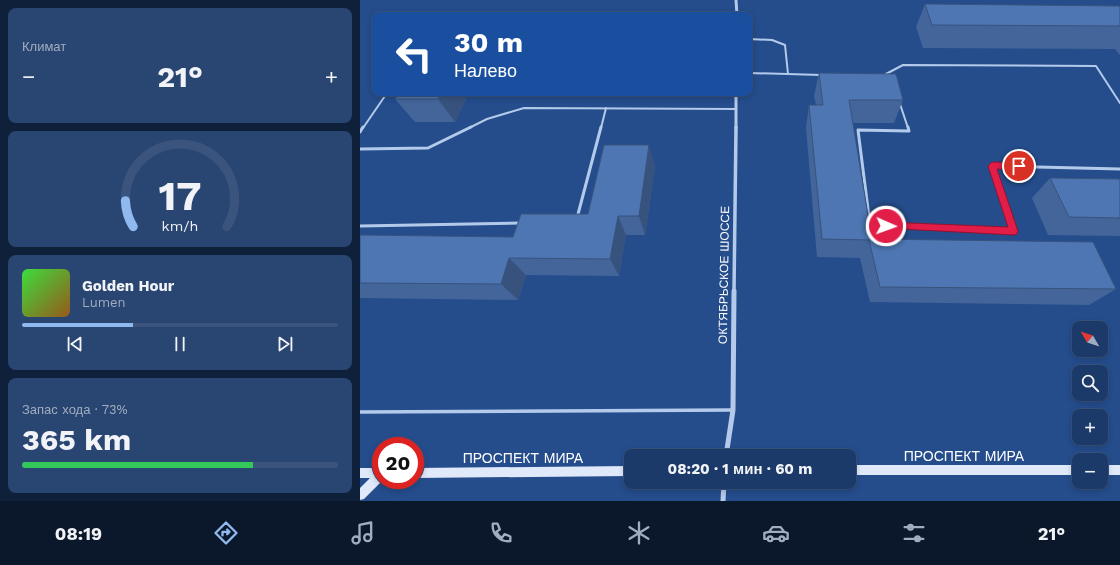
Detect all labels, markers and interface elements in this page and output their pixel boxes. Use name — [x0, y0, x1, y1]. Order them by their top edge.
text: 30 m — [454, 26, 523, 59]
icon: left — [388, 28, 440, 80]
text: Климат — [22, 39, 66, 54]
text: 21° — [157, 59, 203, 94]
text: Налево — [454, 60, 517, 81]
text: − — [22, 64, 35, 89]
text: + — [325, 64, 338, 89]
pin — [1002, 149, 1036, 183]
icon: arrive — [1008, 155, 1030, 177]
text: 17 — [158, 171, 202, 220]
position arrow — [865, 205, 907, 247]
street label: ОКТЯБРЬСКОЕ ШОССЕ — [716, 206, 732, 344]
text: km/h — [162, 217, 198, 233]
text: Golden Hour — [82, 277, 174, 295]
text: Lumen — [82, 295, 126, 310]
north arrow — [1072, 321, 1108, 357]
map controls — [1072, 321, 1108, 489]
icon: previous — [64, 333, 86, 355]
icon: pause — [169, 333, 191, 355]
icon: next — [274, 333, 296, 355]
button: search — [1072, 365, 1108, 401]
text: Запас хода · 73% — [22, 402, 128, 417]
button: + — [1072, 409, 1108, 445]
text: 365 km — [22, 422, 131, 457]
speed limit sign: 20 — [372, 437, 424, 489]
street label: ПРОСПЕКТ МИРА — [904, 448, 1025, 464]
street label: ПРОСПЕКТ МИРА — [463, 450, 584, 466]
button: − — [1072, 453, 1108, 489]
text: 08:20 · 1 мин · 60 m — [668, 460, 812, 478]
icon: directions — [212, 519, 240, 547]
icon: music — [349, 519, 377, 547]
icon: phone — [487, 519, 515, 547]
icon: climate — [625, 519, 653, 547]
icon: car — [762, 519, 790, 547]
icon: filters — [900, 519, 928, 547]
text: 08:19 — [55, 523, 102, 544]
text: 21° — [1038, 523, 1065, 544]

